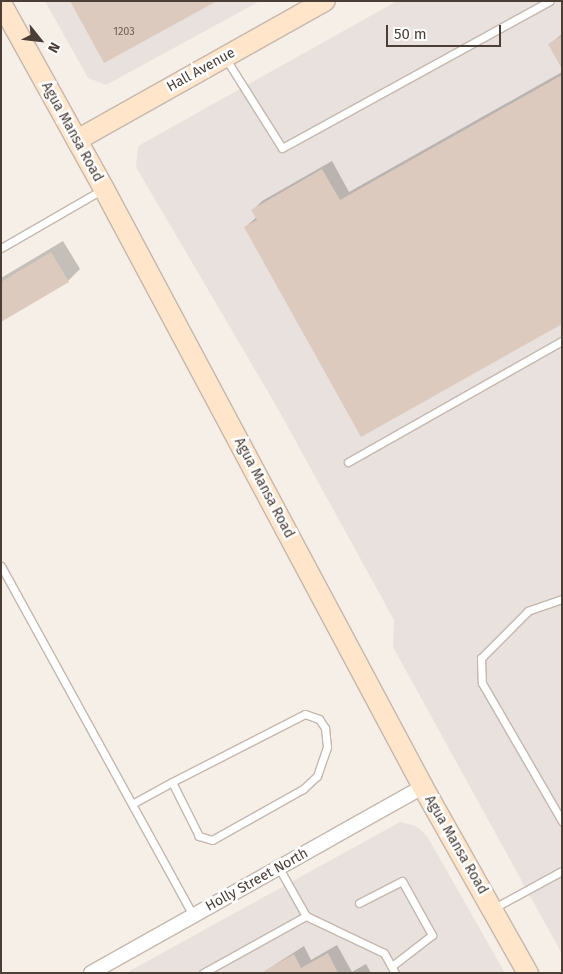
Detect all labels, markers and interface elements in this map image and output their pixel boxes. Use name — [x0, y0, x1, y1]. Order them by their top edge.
north arrow — [15, 15, 65, 65]
scale bar — [388, 15, 503, 47]
house number: 1203 — [113, 25, 135, 39]
text: 50 m — [394, 25, 427, 43]
text: N — [44, 39, 63, 56]
street label: Hall Avenue — [164, 44, 238, 96]
street label: Agua Mansa Road — [38, 79, 106, 185]
street label: Agua Mansa Road — [230, 435, 298, 541]
street label: Agua Mansa Road — [421, 793, 491, 897]
street label: Holly Street North — [203, 845, 311, 915]

